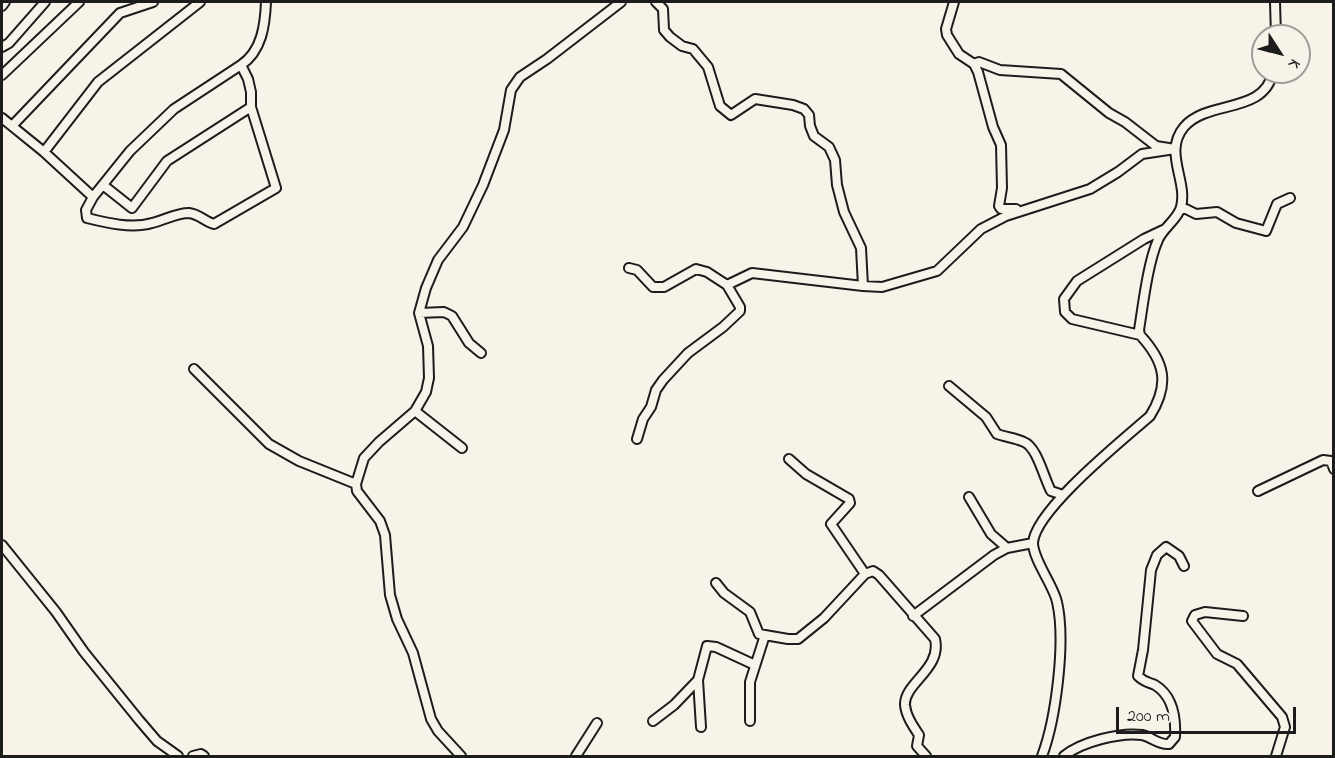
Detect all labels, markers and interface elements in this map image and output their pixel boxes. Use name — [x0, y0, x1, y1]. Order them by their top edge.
north arrow — [1251, 24, 1311, 84]
text: K — [1282, 53, 1306, 74]
scale bar — [1119, 695, 1299, 733]
text: 200 m — [1127, 704, 1170, 730]

